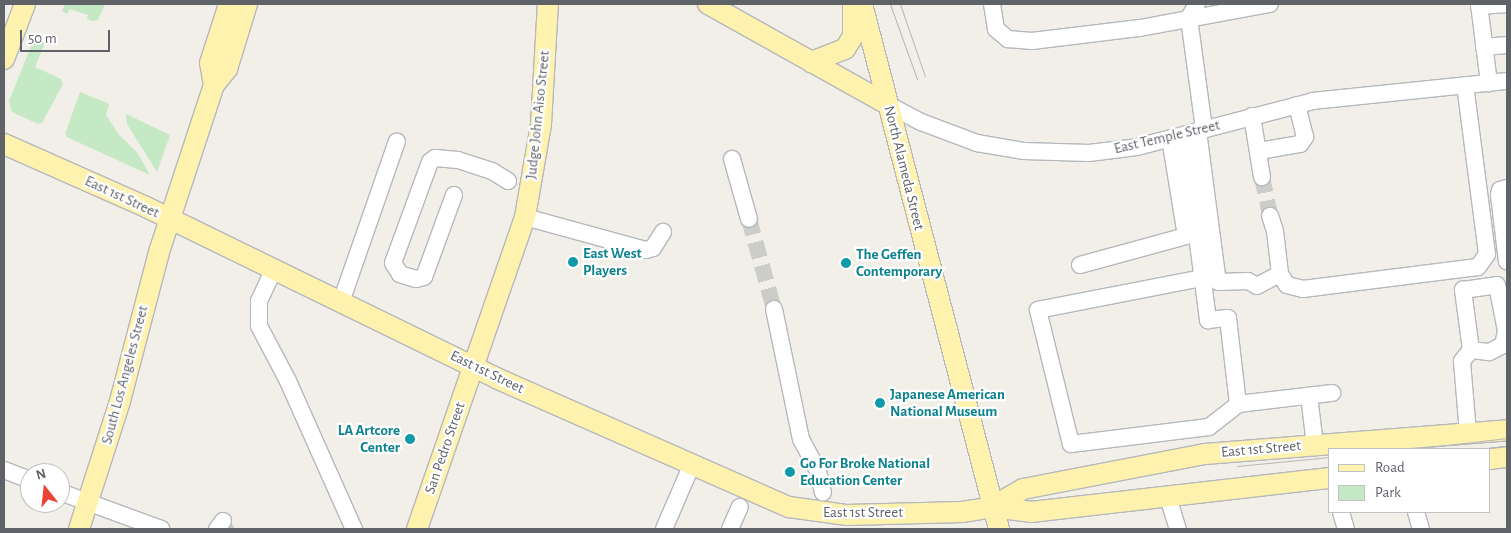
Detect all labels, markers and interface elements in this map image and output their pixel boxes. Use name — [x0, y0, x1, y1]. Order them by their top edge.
scale bar — [22, 20, 112, 52]
text: 50 m — [28, 31, 57, 46]
street label: Judge John Aiso Street — [522, 50, 554, 180]
street label: North Alameda Street — [880, 104, 928, 232]
street label: East Temple Street — [1112, 116, 1222, 158]
street label: East 1st Street — [82, 172, 162, 222]
place label: East West Players — [583, 244, 641, 279]
place label: The Geffen Contemporary — [856, 245, 942, 280]
marker: East West Players — [567, 256, 579, 268]
marker: The Geffen Contemporary — [840, 257, 852, 269]
street label: South Los Angeles Street — [98, 304, 152, 446]
street label: East 1st Street — [447, 346, 527, 398]
place label: Japanese American National Museum — [890, 385, 1005, 420]
marker: Japanese American National Museum — [874, 397, 886, 409]
street label: San Pedro Street — [421, 400, 469, 496]
place label: LA Artcore Center — [338, 421, 400, 456]
marker: LA Artcore Center — [404, 433, 416, 445]
street label: East 1st Street — [1220, 437, 1302, 461]
legend — [1328, 448, 1491, 513]
place label: Go For Broke National Education Center — [800, 454, 930, 489]
text: Road — [1375, 460, 1405, 475]
north arrow — [20, 463, 70, 513]
text: N — [35, 466, 48, 483]
marker: Go For Broke National Education Center — [784, 466, 796, 478]
text: Park — [1375, 485, 1401, 500]
street label: East 1st Street — [823, 504, 903, 522]

